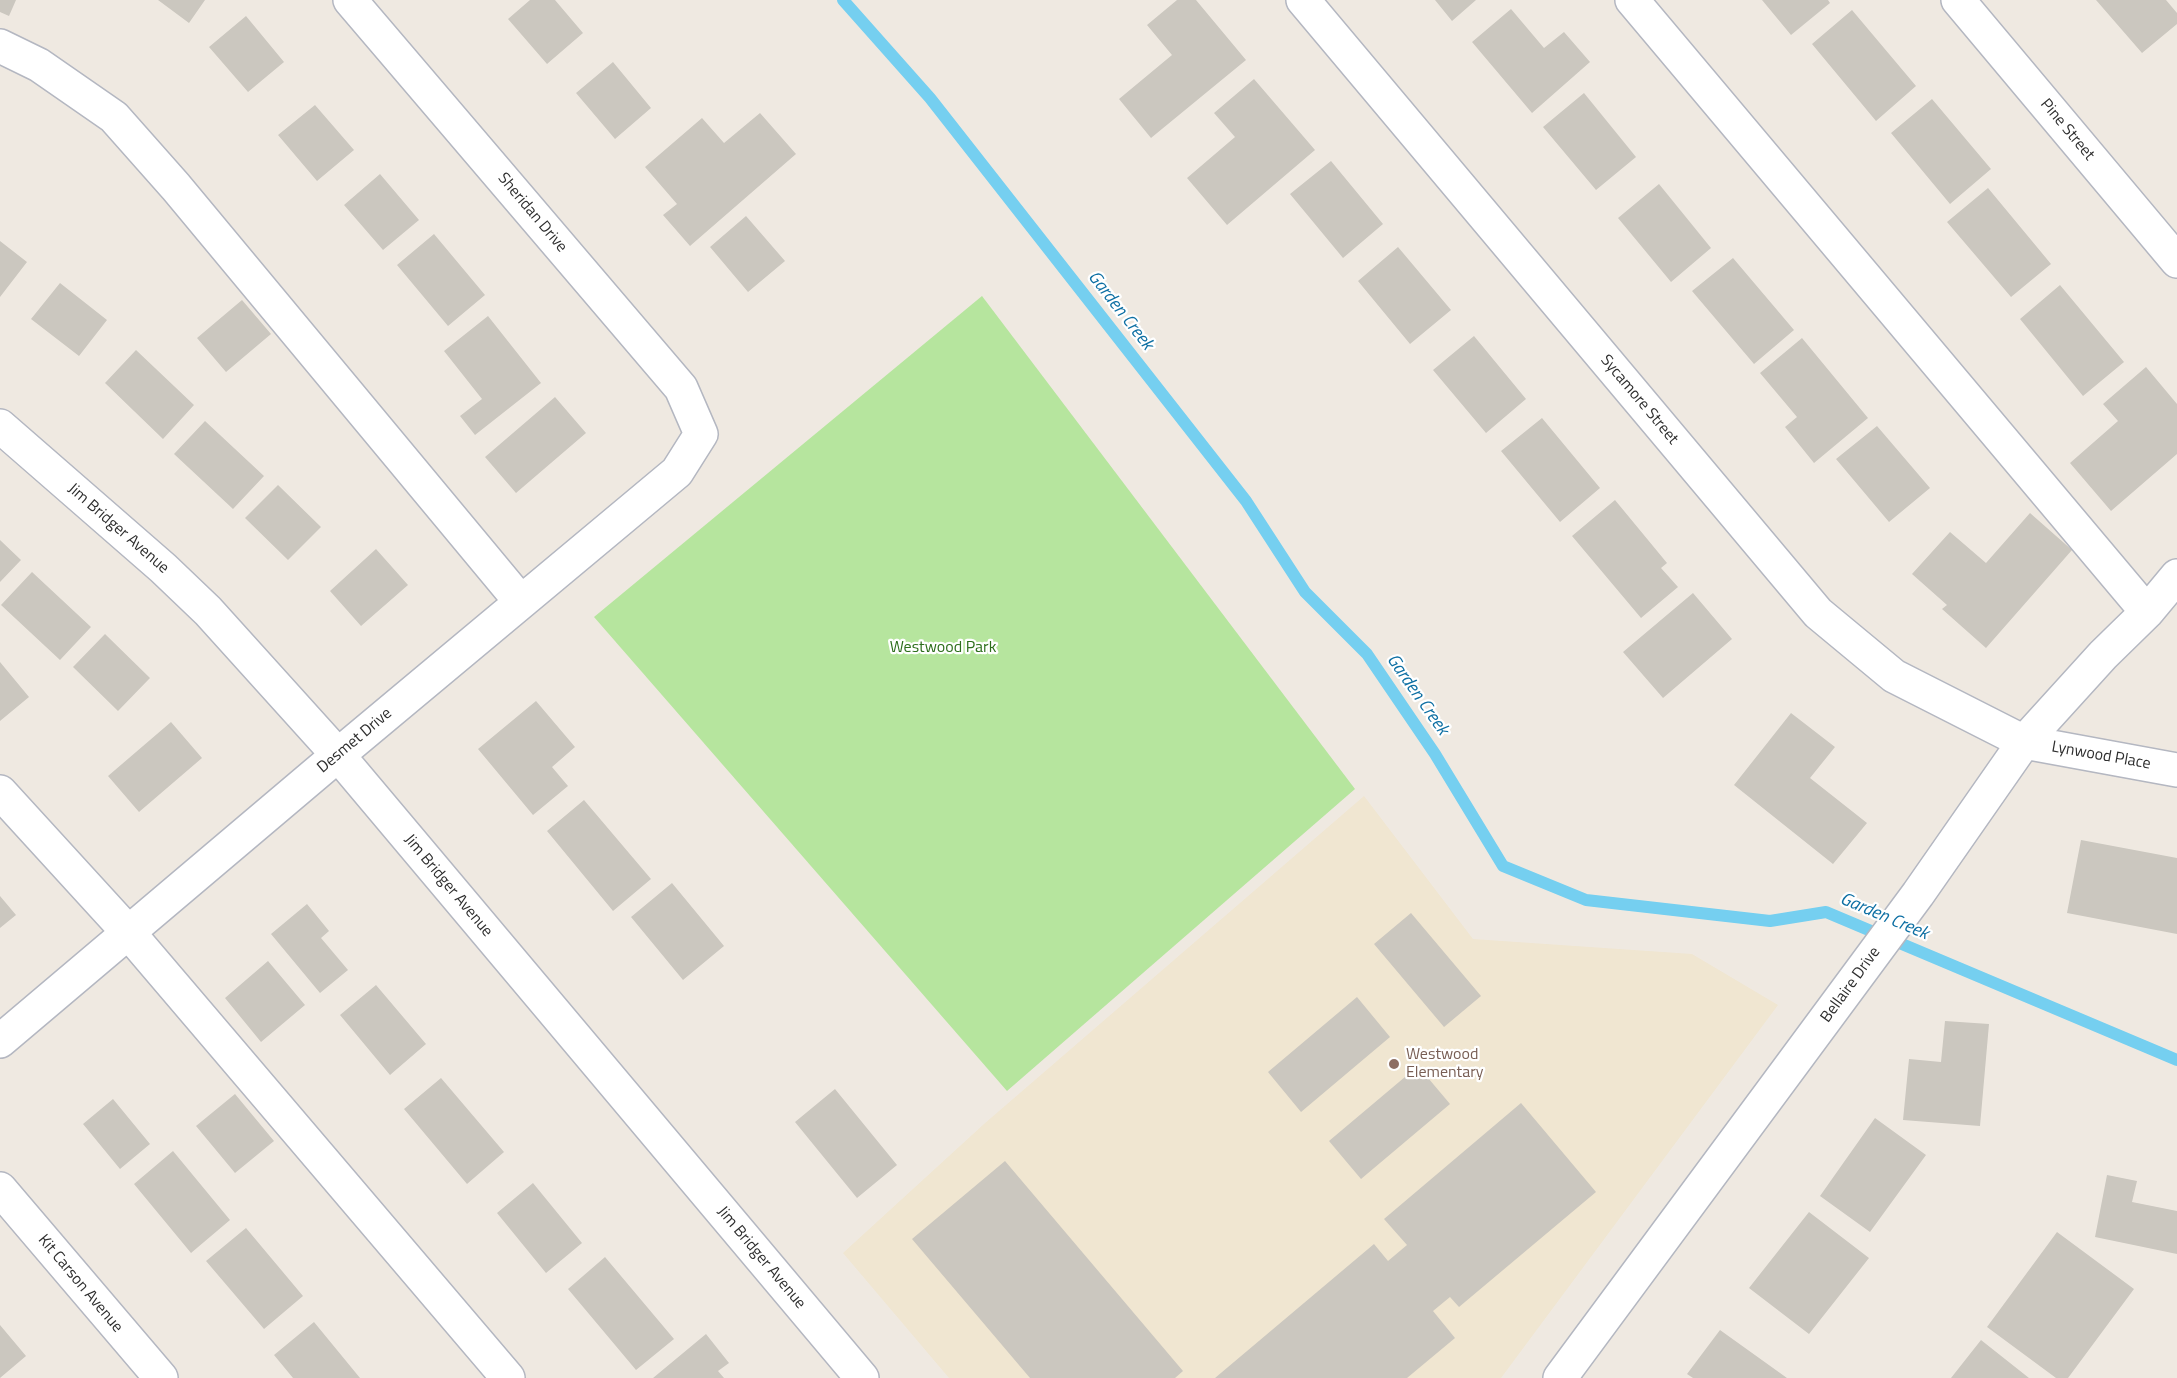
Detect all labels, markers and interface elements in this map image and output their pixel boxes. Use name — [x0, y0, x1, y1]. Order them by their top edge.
street label: Pine Street — [2036, 95, 2098, 165]
street label: Sheridan Drive — [493, 169, 571, 257]
water label: Garden Creek — [1083, 267, 1157, 355]
street label: Sycamore Street — [1596, 351, 1682, 449]
street label: Jim Bridger Avenue — [63, 480, 173, 578]
park label: Westwood Park — [890, 638, 996, 658]
water label: Garden Creek — [1381, 650, 1453, 740]
street label: Desmet Drive — [314, 704, 396, 778]
street label: Lynwood Place — [2050, 738, 2152, 774]
street label: Jim Bridger Avenue — [400, 831, 496, 941]
water label: Garden Creek — [1836, 889, 1932, 945]
street label: Bellaire Drive — [1817, 943, 1885, 1027]
place label: Westwood Elementary — [1406, 1045, 1484, 1083]
marker: Westwood Elementary — [1387, 1057, 1401, 1071]
street label: Jim Bridger Avenue — [713, 1203, 809, 1313]
street label: Kit Carson Avenue — [33, 1231, 127, 1337]

